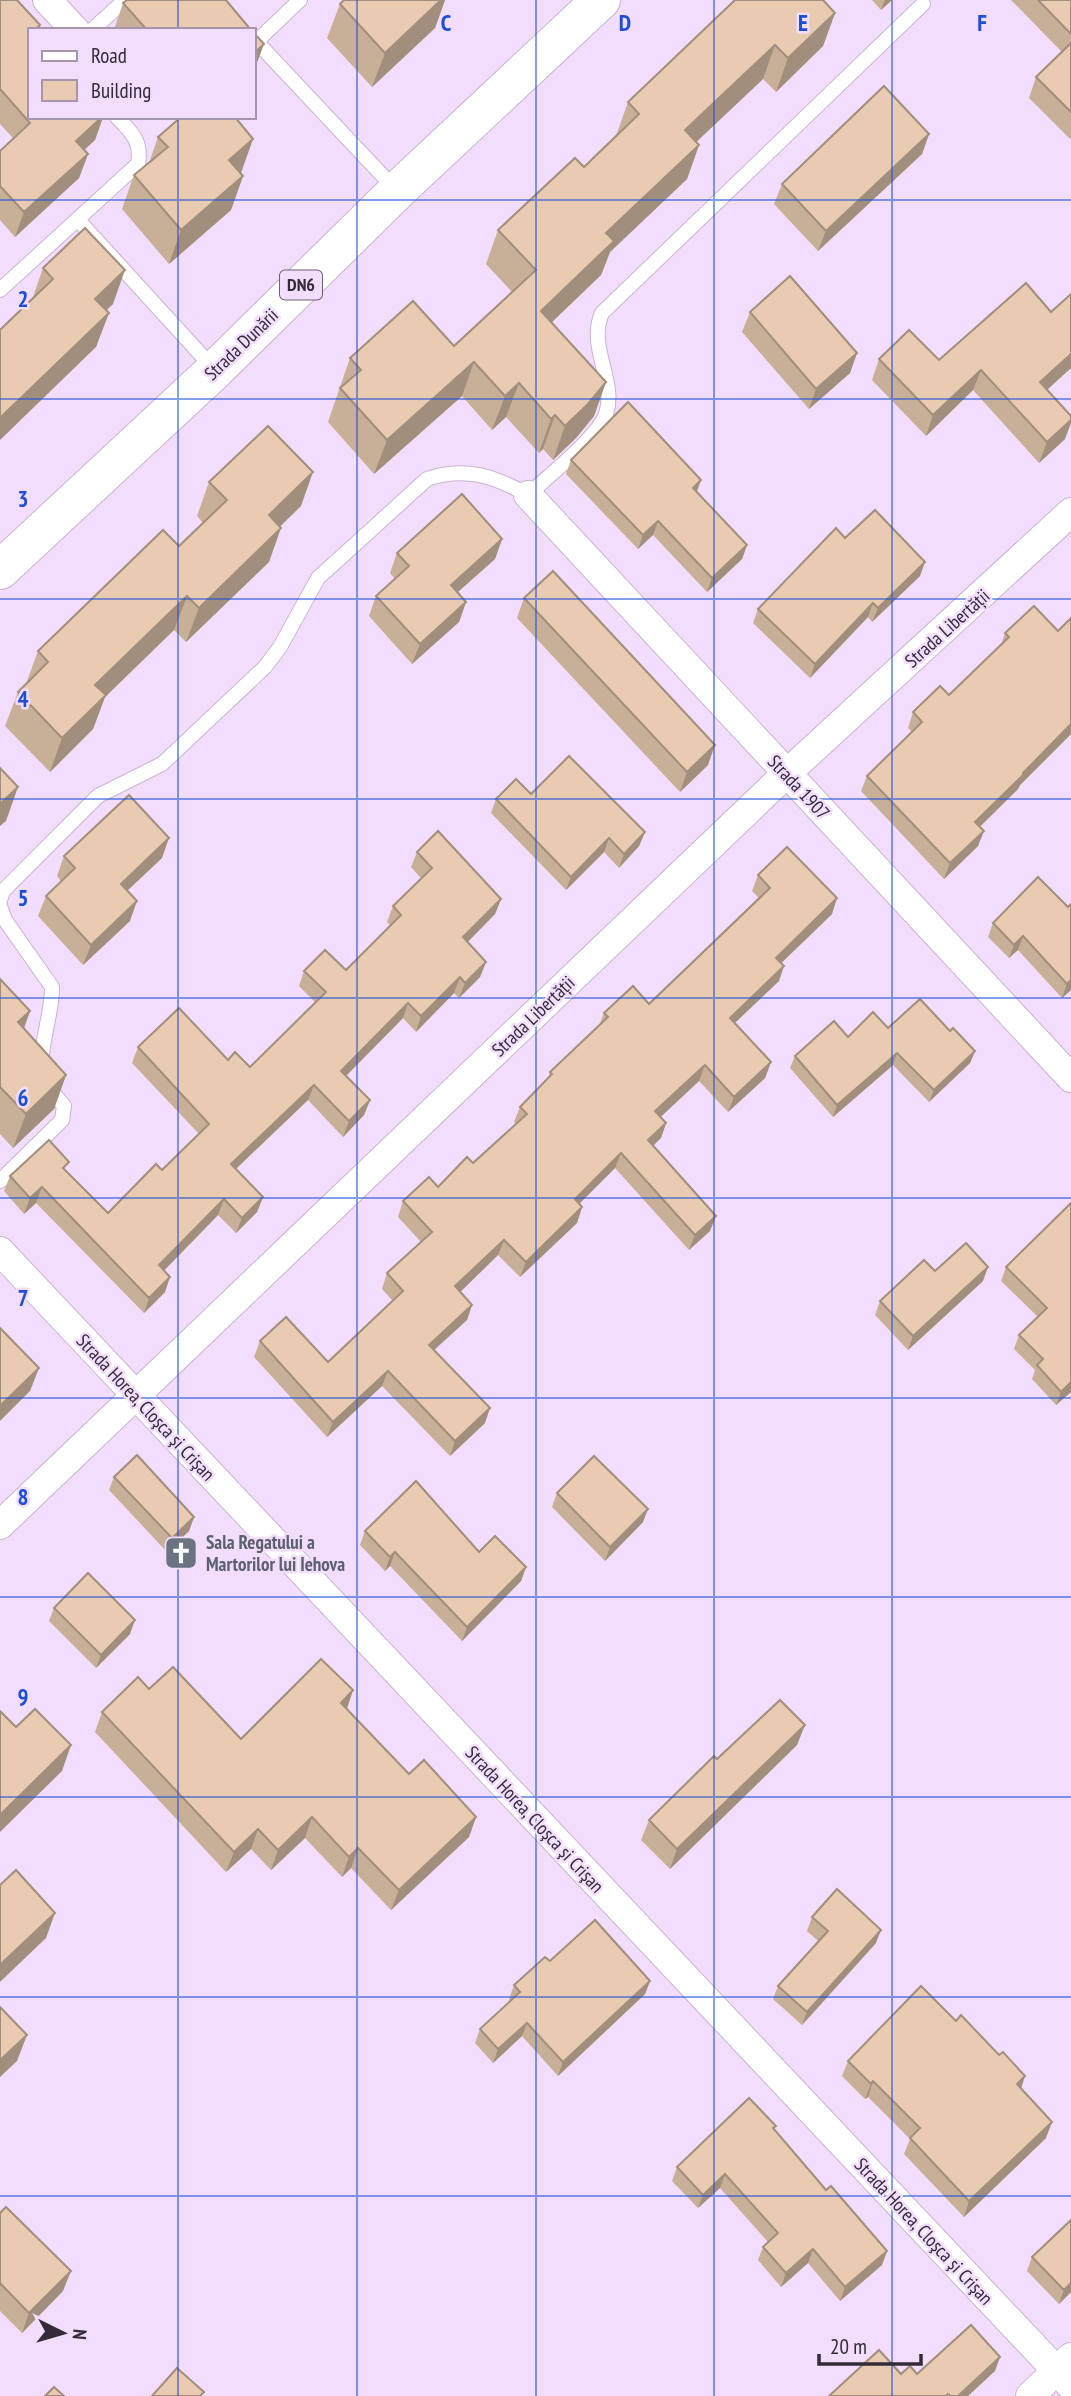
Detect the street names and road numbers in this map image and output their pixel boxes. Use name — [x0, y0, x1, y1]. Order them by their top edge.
road number: DN6 — [280, 270, 322, 300]
street label: Strada Dunării — [199, 303, 283, 385]
street label: Strada Libertății — [900, 584, 994, 672]
street label: Strada 1907 — [763, 749, 835, 825]
street label: Strada Libertății — [487, 971, 579, 1061]
street label: Strada Horea, Cloşca şi Crişan — [72, 1329, 220, 1485]
street label: Strada Horea, Cloşca şi Crişan — [461, 1741, 609, 1897]
street label: Strada Horea, Cloşca şi Crişan — [850, 2153, 998, 2309]

